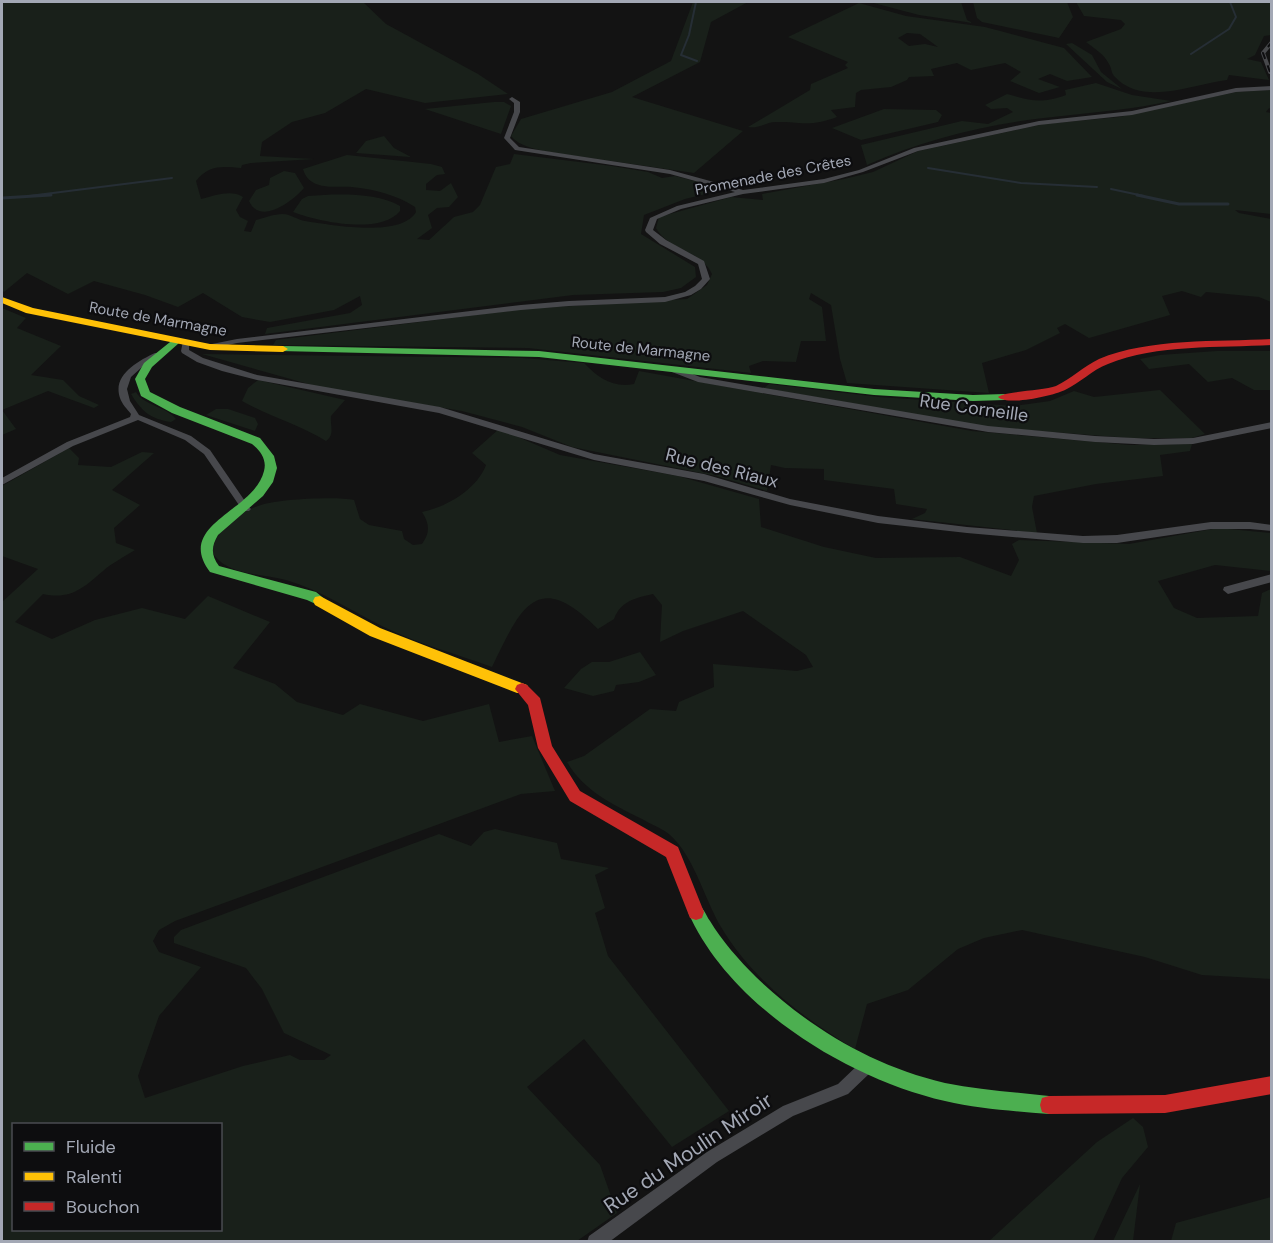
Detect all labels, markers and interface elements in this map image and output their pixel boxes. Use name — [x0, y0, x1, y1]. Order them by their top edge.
street label: Promenade des Crêtes — [693, 150, 853, 200]
street label: Route de Marmagne — [88, 297, 228, 341]
street label: Route de Marmagne — [571, 332, 711, 366]
street label: Rue Corneille — [918, 389, 1030, 427]
street label: Rue des Riaux — [663, 442, 781, 494]
street label: Rue du Moulin Miroir — [598, 1086, 778, 1220]
legend — [12, 1123, 222, 1231]
text: Fluide — [66, 1135, 116, 1159]
text: Ralenti — [66, 1165, 122, 1189]
text: Bouchon — [66, 1195, 140, 1219]

